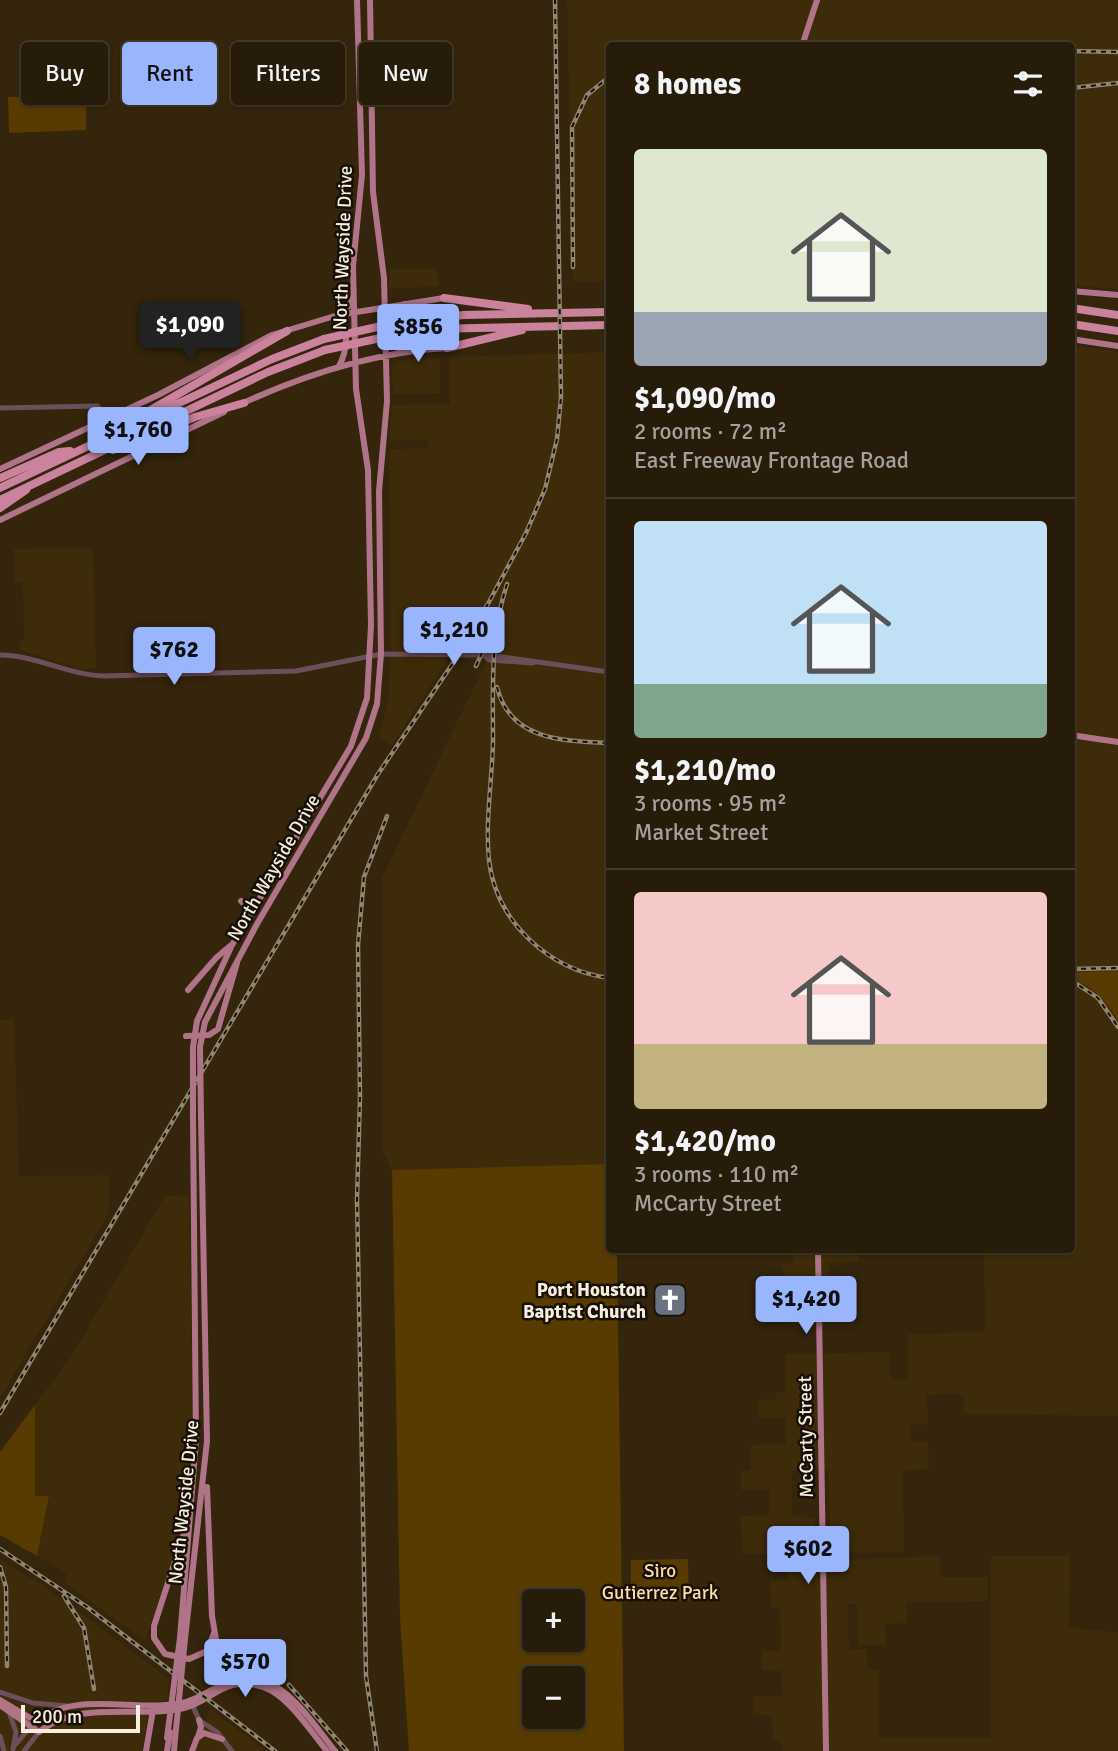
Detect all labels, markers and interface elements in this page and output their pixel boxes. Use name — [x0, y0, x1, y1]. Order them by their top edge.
chip: Buy — [21, 42, 108, 105]
chip: Rent — [122, 42, 217, 105]
chip: Filters — [231, 42, 345, 105]
chip: New — [359, 42, 452, 105]
icon: filters — [1009, 65, 1047, 103]
text: 8 homes — [634, 66, 741, 103]
street label: North Wayside Drive — [328, 165, 358, 331]
icon: home — [778, 194, 904, 320]
pin: $1,090 — [133, 302, 247, 362]
pin: $856 — [377, 304, 459, 364]
text: $1,090 — [156, 310, 224, 339]
text: $856 — [393, 312, 443, 341]
text: $1,090/mo — [634, 380, 776, 417]
pin: $1,760 — [81, 407, 195, 467]
text: $1,760 — [104, 415, 172, 444]
text: 2 rooms · 72 m² — [634, 417, 787, 446]
text: East Freeway Frontage Road — [634, 446, 909, 475]
icon: home — [778, 566, 904, 692]
pin: $1,210 — [397, 608, 511, 667]
text: $1,210 — [420, 615, 488, 644]
pin: $762 — [133, 628, 215, 687]
text: $762 — [149, 635, 199, 664]
text: $1,210/mo — [634, 752, 776, 789]
text: 3 rooms · 95 m² — [634, 789, 787, 818]
street label: North Wayside Drive — [222, 790, 325, 945]
text: Market Street — [634, 818, 768, 847]
icon: home — [778, 937, 904, 1063]
text: $1,420/mo — [634, 1123, 776, 1160]
text: 3 rooms · 110 m² — [634, 1160, 799, 1189]
text: McCarty Street — [634, 1189, 782, 1218]
pin: $1,420 — [749, 1276, 863, 1336]
place label: Port Houston Baptist Church — [523, 1278, 646, 1324]
church icon: Port Houston Baptist Church — [651, 1281, 689, 1319]
text: $1,420 — [772, 1284, 840, 1313]
street label: McCarty Street — [793, 1375, 819, 1498]
street label: North Wayside Drive — [163, 1419, 205, 1585]
pin: $602 — [767, 1526, 849, 1586]
text: $602 — [783, 1534, 833, 1563]
park label: Siro Gutierrez Park — [602, 1559, 719, 1605]
map controls — [522, 1589, 585, 1729]
button: + — [522, 1589, 585, 1652]
pin: $570 — [204, 1640, 286, 1699]
text: $570 — [220, 1647, 270, 1676]
button: − — [522, 1666, 585, 1729]
scale bar — [21, 1702, 140, 1734]
text: 200 m — [32, 1705, 82, 1729]

